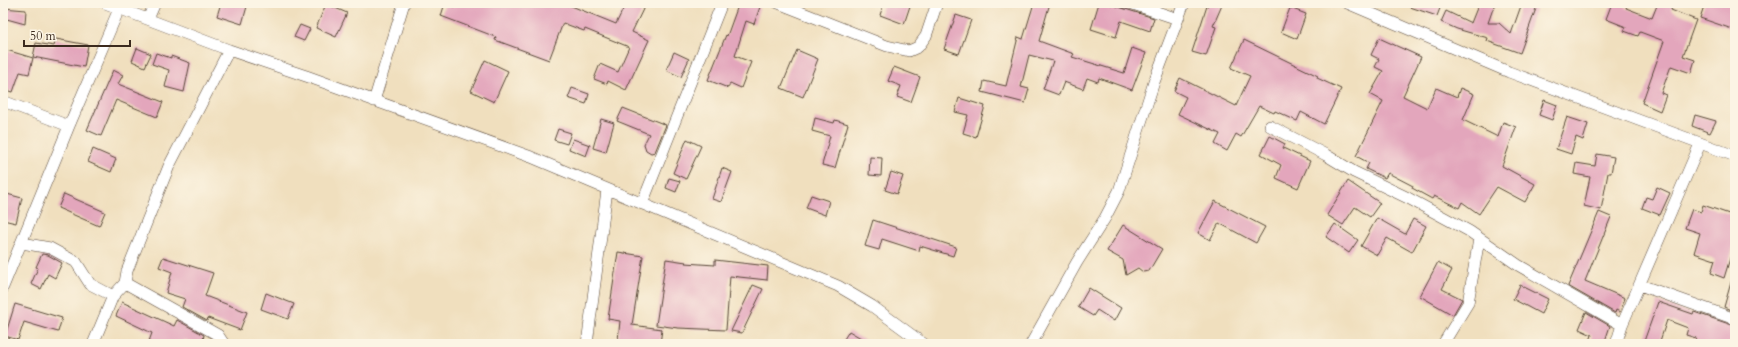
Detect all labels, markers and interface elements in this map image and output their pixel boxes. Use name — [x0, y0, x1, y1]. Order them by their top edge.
scale bar — [24, 22, 130, 48]
text: 50 m — [30, 28, 57, 44]

